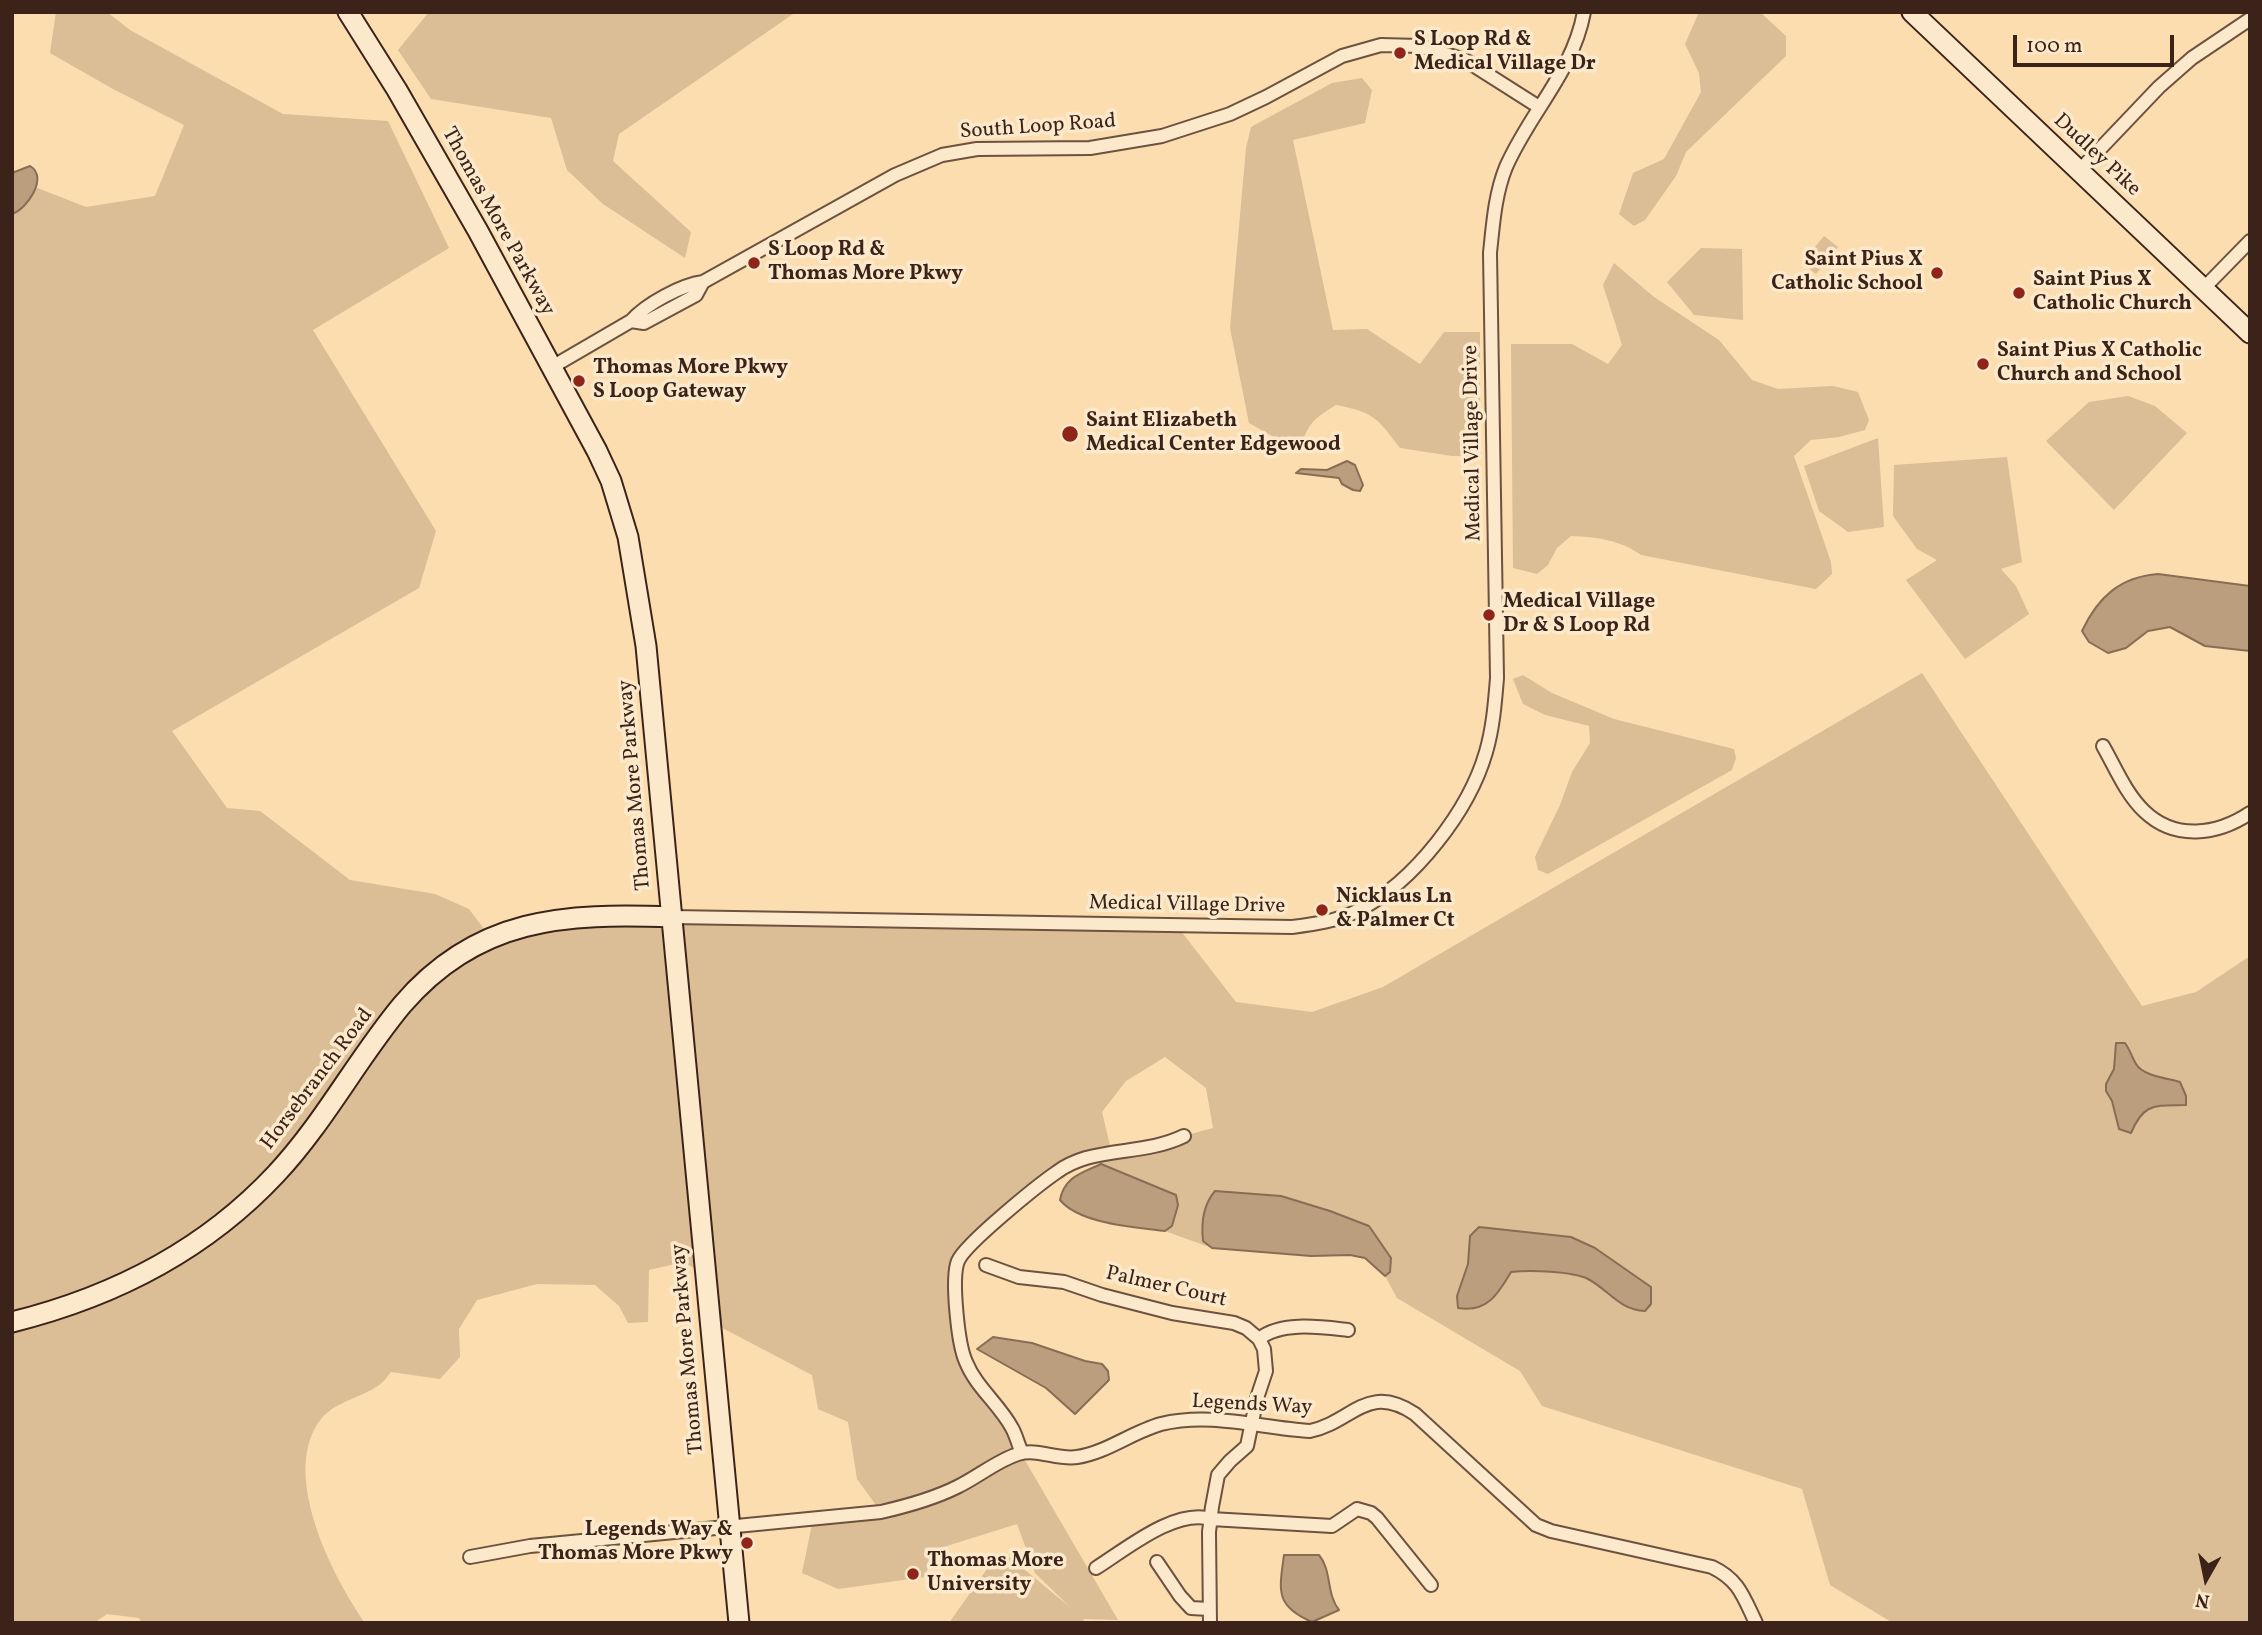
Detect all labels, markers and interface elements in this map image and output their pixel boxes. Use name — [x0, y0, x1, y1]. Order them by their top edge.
scale bar — [2017, 21, 2178, 65]
place label: S Loop Rd & Medical Village Dr — [1414, 28, 1596, 78]
text: 100 m — [2026, 32, 2083, 61]
marker: S Loop Rd & Medical Village Dr — [1392, 45, 1408, 61]
street label: Dudley Pike — [2047, 109, 2145, 203]
street label: South Loop Road — [959, 110, 1117, 146]
street label: Thomas More Parkway — [435, 123, 559, 321]
place label: S Loop Rd & Thomas More Pkwy — [768, 238, 963, 288]
place label: Saint Pius X Catholic School — [1771, 248, 1923, 298]
marker: S Loop Rd & Thomas More Pkwy — [746, 255, 762, 271]
marker: Saint Pius X Catholic School — [1929, 265, 1945, 281]
place label: Saint Pius X Catholic Church — [2033, 268, 2192, 318]
marker: Saint Pius X Catholic Church — [2011, 285, 2027, 301]
place label: Saint Pius X Catholic Church and School — [1997, 339, 2202, 389]
street label: Medical Village Drive — [1460, 345, 1488, 541]
place label: Thomas More Pkwy S Loop Gateway — [593, 356, 788, 406]
marker: Saint Pius X Catholic Church and School — [1975, 356, 1991, 372]
marker: Thomas More Pkwy S Loop Gateway — [571, 373, 587, 389]
place label: Saint Elizabeth Medical Center Edgewood — [1086, 409, 1341, 459]
marker: Saint Elizabeth Medical Center Edgewood — [1060, 424, 1080, 444]
place label: Medical Village Dr & S Loop Rd — [1503, 590, 1655, 640]
marker: Medical Village Dr & S Loop Rd — [1481, 607, 1497, 623]
street label: Thomas More Parkway — [614, 679, 658, 891]
place label: Nicklaus Ln & Palmer Ct — [1336, 885, 1455, 935]
street label: Medical Village Drive — [1089, 892, 1285, 920]
marker: Nicklaus Ln & Palmer Ct — [1314, 902, 1330, 918]
street label: Horsebranch Road — [256, 1004, 380, 1156]
street label: Thomas More Parkway — [667, 1243, 711, 1455]
street label: Palmer Court — [1103, 1262, 1229, 1314]
street label: Legends Way — [1191, 1390, 1313, 1422]
place label: Legends Way & Thomas More Pkwy — [538, 1518, 733, 1568]
marker: Legends Way & Thomas More Pkwy — [739, 1535, 755, 1551]
north arrow — [2171, 1544, 2241, 1614]
place label: Thomas More University — [927, 1549, 1064, 1599]
marker: Thomas More University — [905, 1566, 921, 1582]
text: N — [2194, 1586, 2212, 1614]

